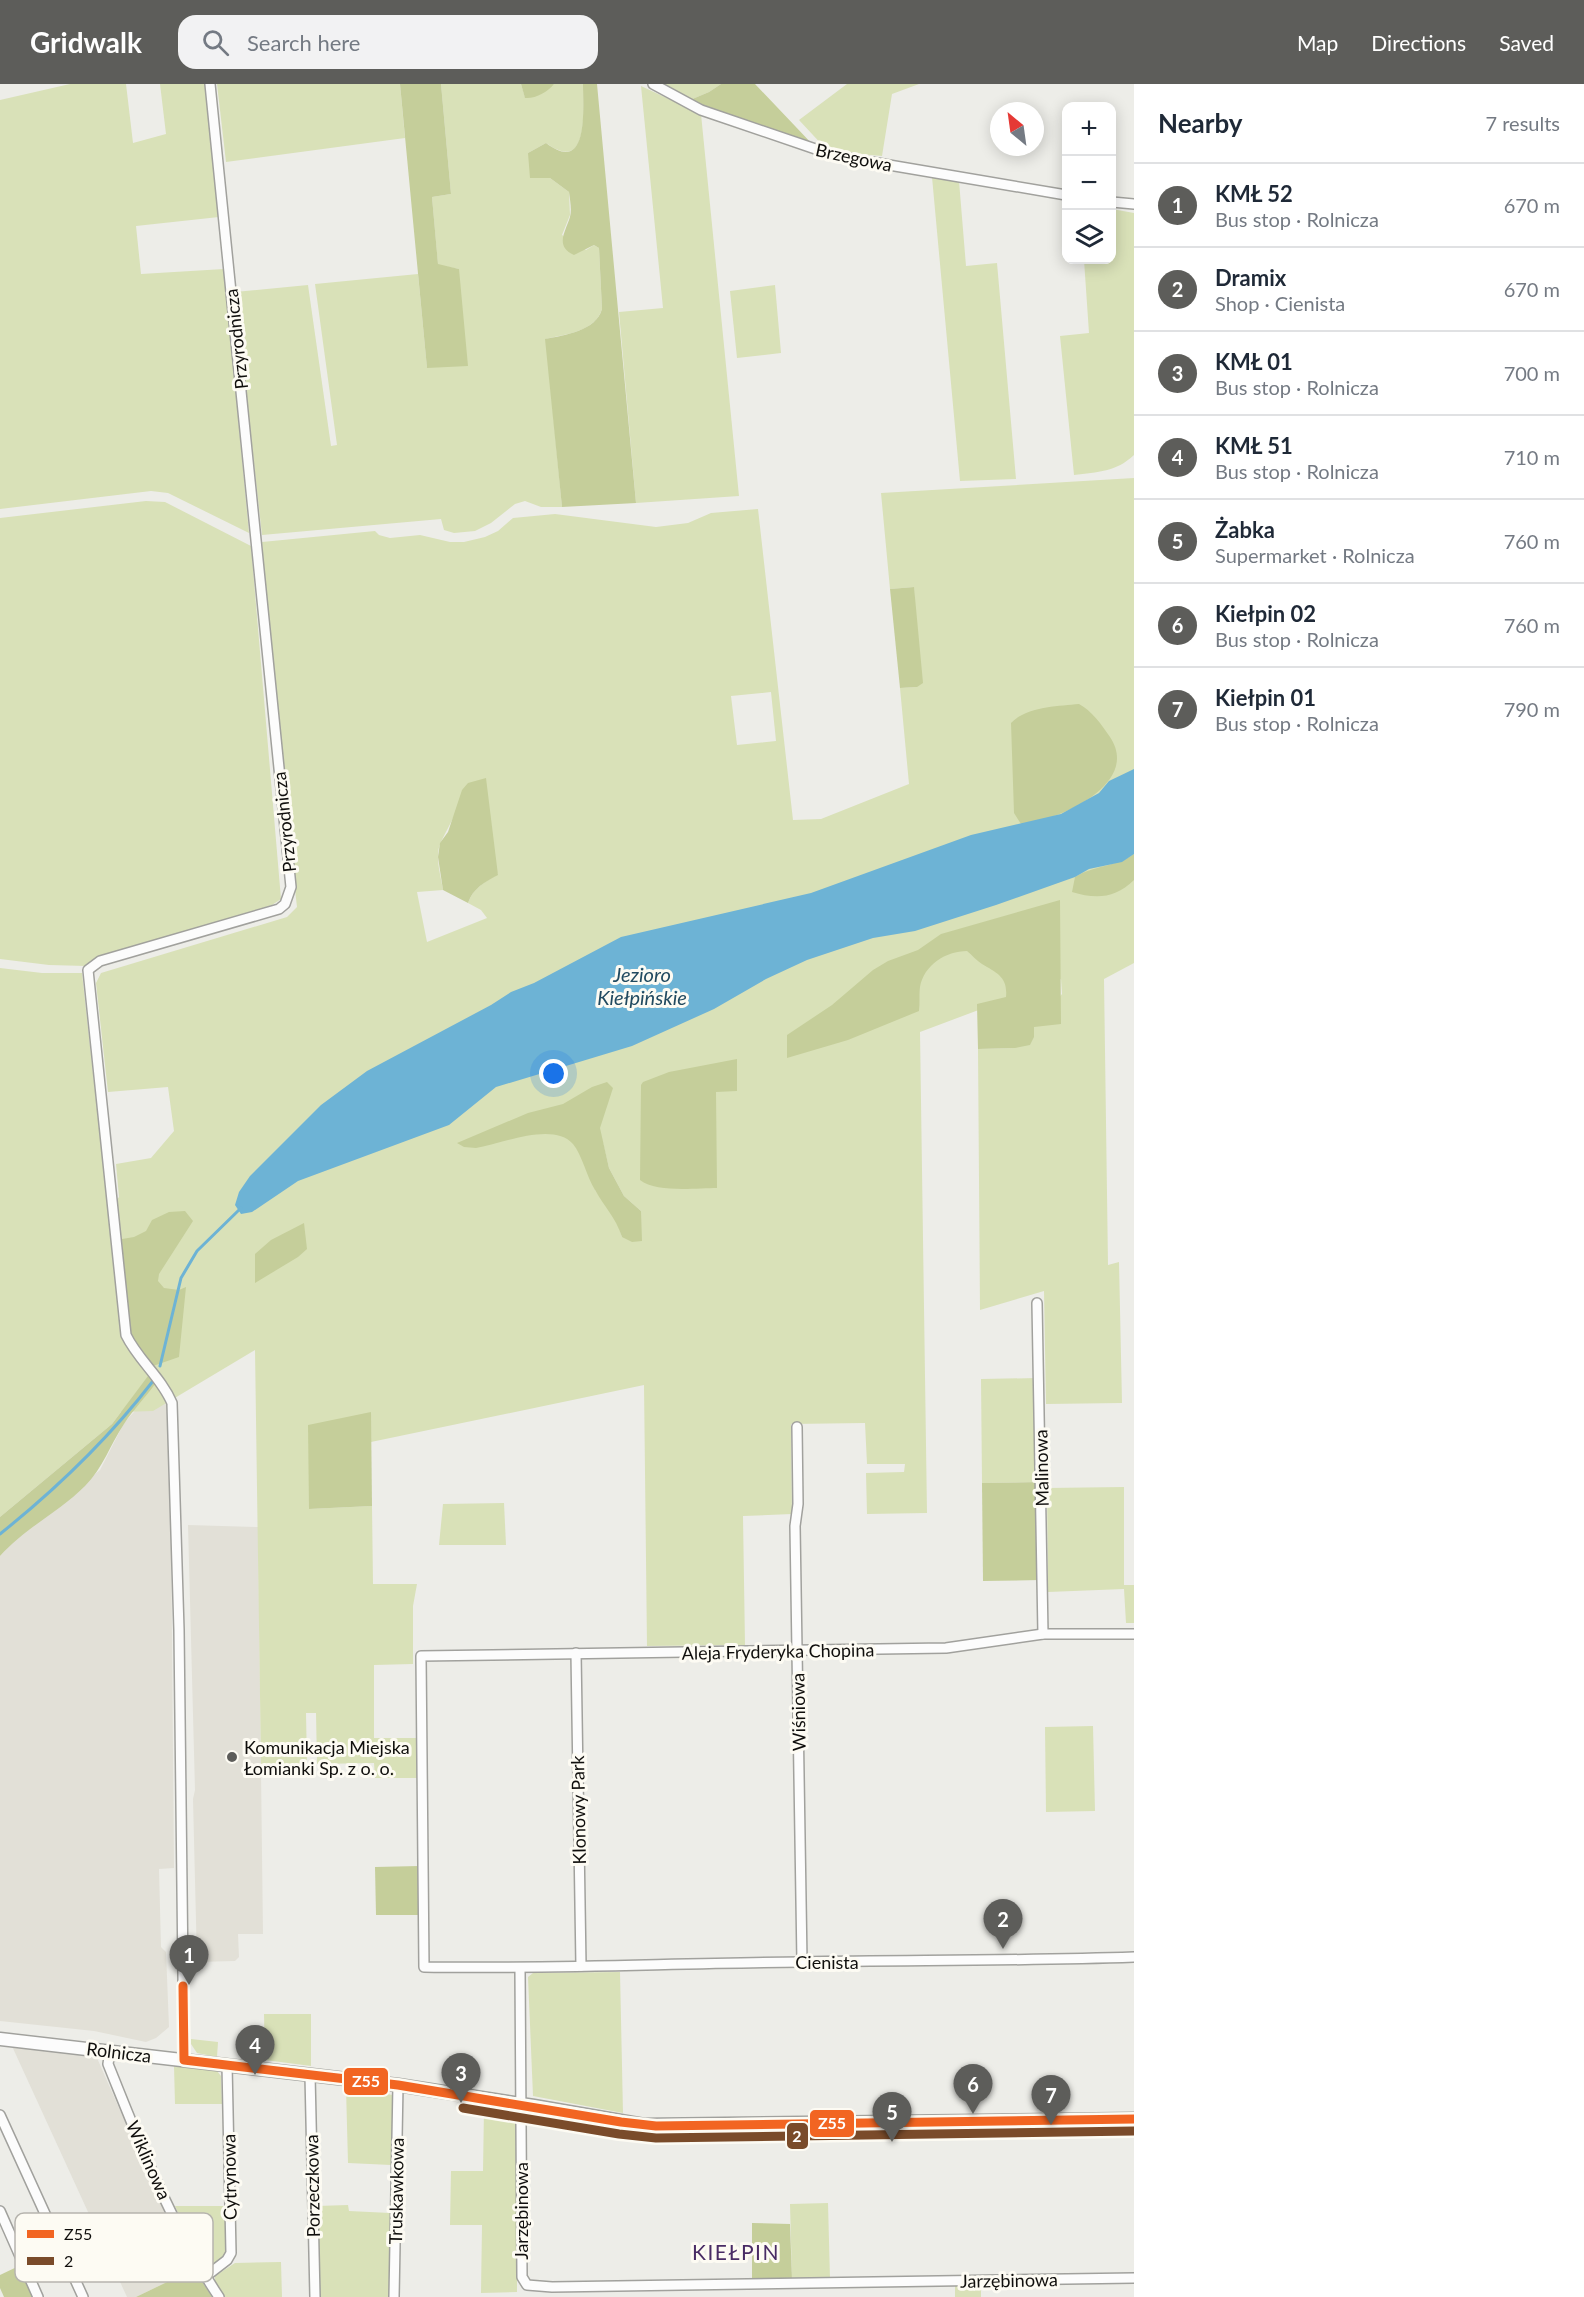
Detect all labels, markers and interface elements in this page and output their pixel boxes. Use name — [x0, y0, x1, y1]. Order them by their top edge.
search box — [178, 15, 598, 69]
text: Gridwalk — [30, 25, 142, 59]
icon: search — [199, 26, 232, 59]
text: Search here — [247, 29, 360, 56]
text: Map — [1297, 30, 1338, 55]
text: Directions — [1371, 30, 1466, 55]
text: Saved — [1499, 30, 1554, 55]
north arrow — [990, 102, 1044, 156]
map controls — [1062, 102, 1116, 264]
button: + — [1062, 102, 1116, 156]
text: Nearby — [1158, 107, 1243, 139]
text: 7 results — [1485, 111, 1560, 135]
street label: Brzegowa — [814, 138, 894, 176]
button: − — [1062, 156, 1116, 210]
text: KMŁ 52 — [1215, 180, 1293, 207]
text: 1 — [1172, 193, 1183, 217]
text: 670 m — [1504, 193, 1560, 217]
text: Bus stop · Rolnicza — [1215, 207, 1379, 231]
button: layers — [1062, 210, 1116, 264]
text: Dramix — [1215, 264, 1286, 291]
text: 2 — [1172, 277, 1183, 301]
text: 670 m — [1504, 277, 1560, 301]
street label: Przyrodnicza — [220, 288, 252, 390]
text: Shop · Cienista — [1215, 291, 1345, 315]
text: KMŁ 01 — [1215, 348, 1293, 375]
text: 3 — [1172, 361, 1183, 385]
text: 700 m — [1504, 361, 1560, 385]
text: Bus stop · Rolnicza — [1215, 375, 1379, 399]
text: KMŁ 51 — [1215, 432, 1293, 459]
text: 4 — [1172, 445, 1183, 469]
text: 710 m — [1504, 445, 1560, 469]
text: Bus stop · Rolnicza — [1215, 459, 1379, 483]
text: Żabka — [1215, 516, 1275, 543]
text: 5 — [1172, 529, 1183, 553]
text: 760 m — [1504, 529, 1560, 553]
text: Supermarket · Rolnicza — [1215, 543, 1415, 567]
text: Kiełpin 02 — [1215, 600, 1316, 627]
text: 6 — [1172, 613, 1183, 637]
text: 760 m — [1504, 613, 1560, 637]
text: Bus stop · Rolnicza — [1215, 627, 1379, 651]
text: Kiełpin 01 — [1215, 684, 1316, 711]
text: 7 — [1172, 697, 1183, 721]
text: 790 m — [1504, 697, 1560, 721]
text: Bus stop · Rolnicza — [1215, 711, 1379, 735]
street label: Przyrodnicza — [268, 771, 300, 873]
water label: Jezioro Kiełpińskie — [597, 962, 687, 1009]
your location — [539, 1059, 568, 1088]
street label: Malinowa — [1029, 1429, 1053, 1507]
street label: Aleja Fryderyka Chopina — [682, 1638, 874, 1664]
street label: Wiśniowa — [786, 1673, 810, 1751]
place label: Komunikacja Miejska Łomianki Sp. z o. o. — [244, 1736, 410, 1779]
marker: Komunikacja Miejska Łomianki Sp. z o. o. — [225, 1750, 239, 1764]
street label: Klonowy Park — [566, 1754, 590, 1865]
pin: 2 — [984, 1900, 1022, 1949]
pin: 1 — [170, 1936, 208, 1985]
street label: Cienista — [795, 1951, 859, 1973]
pin: 4 — [236, 2026, 274, 2075]
street label: Rolnicza — [85, 2037, 153, 2067]
pin: 3 — [442, 2054, 480, 2103]
pin: 6 — [954, 2064, 992, 2114]
line badge: Z55 — [343, 2067, 389, 2096]
text: Z55 — [352, 2071, 380, 2090]
pin: 7 — [1032, 2076, 1070, 2125]
pin: 5 — [872, 2092, 912, 2142]
line badge: Z55 — [809, 2109, 855, 2138]
text: Z55 — [818, 2113, 846, 2132]
street label: Wiklinowa — [122, 2117, 176, 2203]
line badge: 2 — [786, 2122, 809, 2150]
text: 2 — [792, 2126, 802, 2145]
street label: Cytrynowa — [217, 2134, 241, 2220]
street label: Porzeczkowa — [300, 2134, 324, 2238]
street label: Truskawkowa — [384, 2137, 408, 2245]
street label: Jarzębinowa — [510, 2162, 532, 2260]
legend — [15, 2213, 213, 2282]
text: Z55 — [64, 2224, 92, 2243]
district label: KIEŁPIN — [692, 2239, 780, 2264]
text: 2 — [64, 2251, 73, 2270]
street label: Jarzębinowa — [960, 2268, 1058, 2292]

